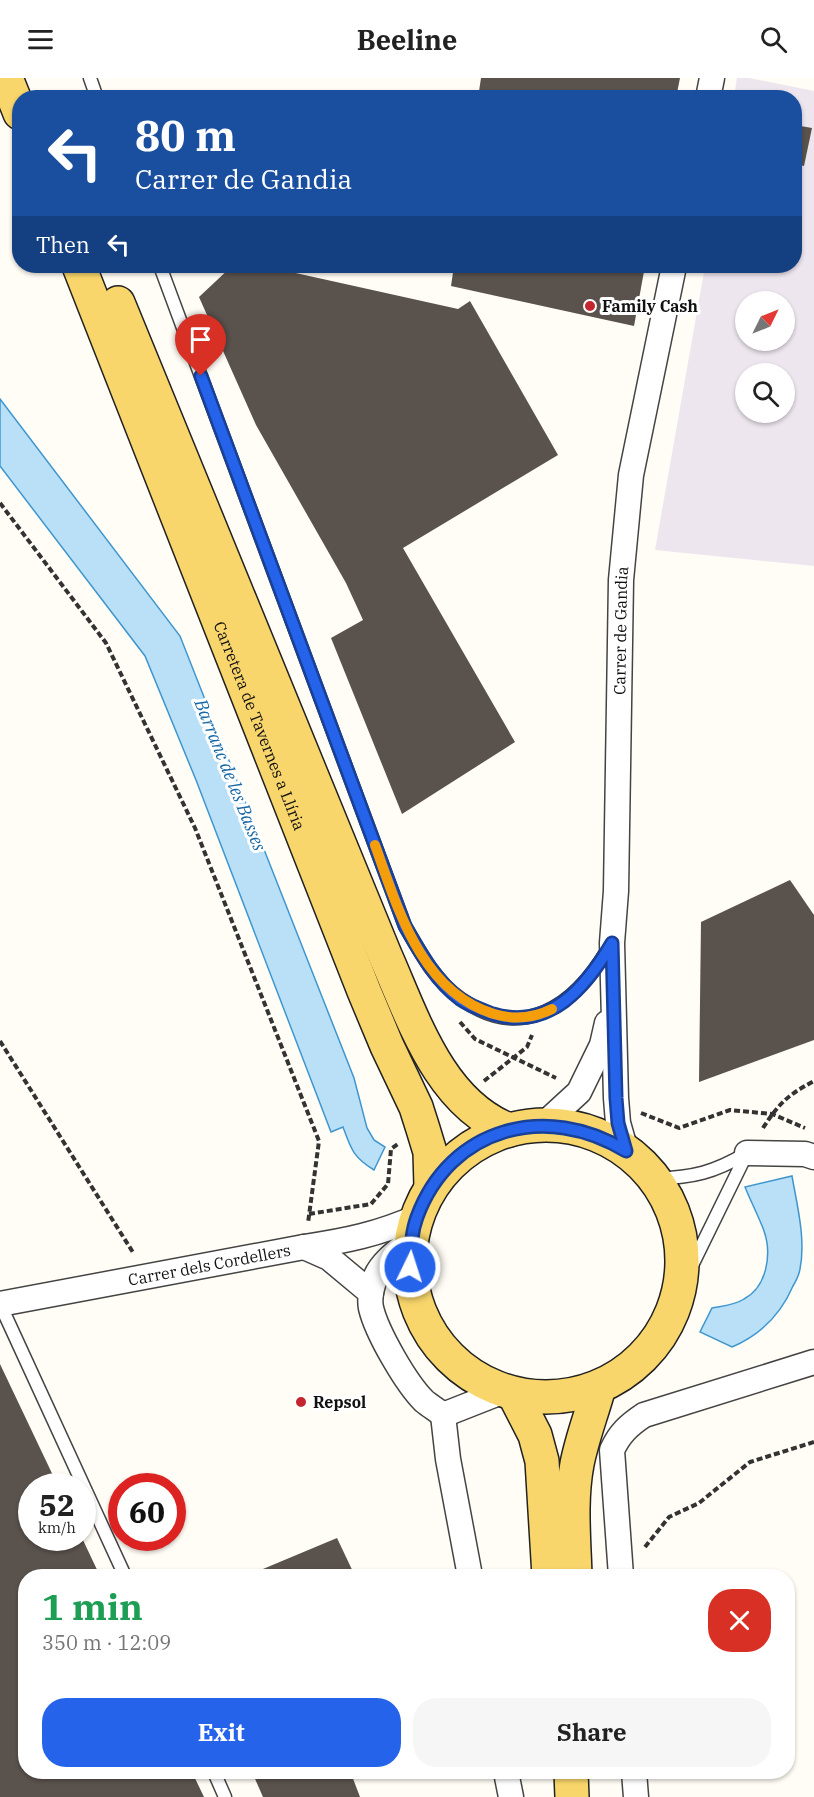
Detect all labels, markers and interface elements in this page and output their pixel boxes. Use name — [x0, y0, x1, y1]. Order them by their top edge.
text: Beeline — [357, 22, 457, 57]
icon: menu — [24, 23, 57, 56]
icon: search — [757, 23, 790, 56]
text: 80 m — [135, 108, 236, 163]
icon: left — [36, 114, 114, 192]
text: Carrer de Gandia — [135, 161, 352, 196]
icon: left — [102, 228, 135, 261]
text: Then — [36, 230, 90, 259]
north arrow — [735, 291, 795, 351]
map controls — [735, 291, 795, 423]
place label: Family Cash — [602, 296, 698, 316]
marker: Family Cash — [583, 299, 597, 313]
pin — [175, 314, 226, 376]
icon: arrive — [184, 323, 217, 356]
button: search — [735, 363, 795, 423]
street label: Carrer de Gandia — [609, 565, 632, 695]
street label: Carretera de Tavernes a Llíria — [210, 618, 310, 833]
water label: Barranc de les Basses — [189, 695, 272, 854]
position arrow — [378, 1235, 442, 1299]
street label: Carrer dels Cordellers — [126, 1240, 292, 1290]
place label: Repsol — [313, 1392, 366, 1412]
marker: Repsol — [294, 1395, 308, 1409]
speed limit sign: 60 — [108, 1473, 186, 1551]
text: 52 — [39, 1485, 75, 1524]
text: km/h — [38, 1518, 76, 1537]
text: 1 min — [42, 1583, 143, 1630]
button: close — [708, 1589, 771, 1652]
text: 350 m · 12:09 — [42, 1629, 171, 1656]
button: Exit — [42, 1698, 401, 1767]
button: Share — [413, 1698, 771, 1767]

